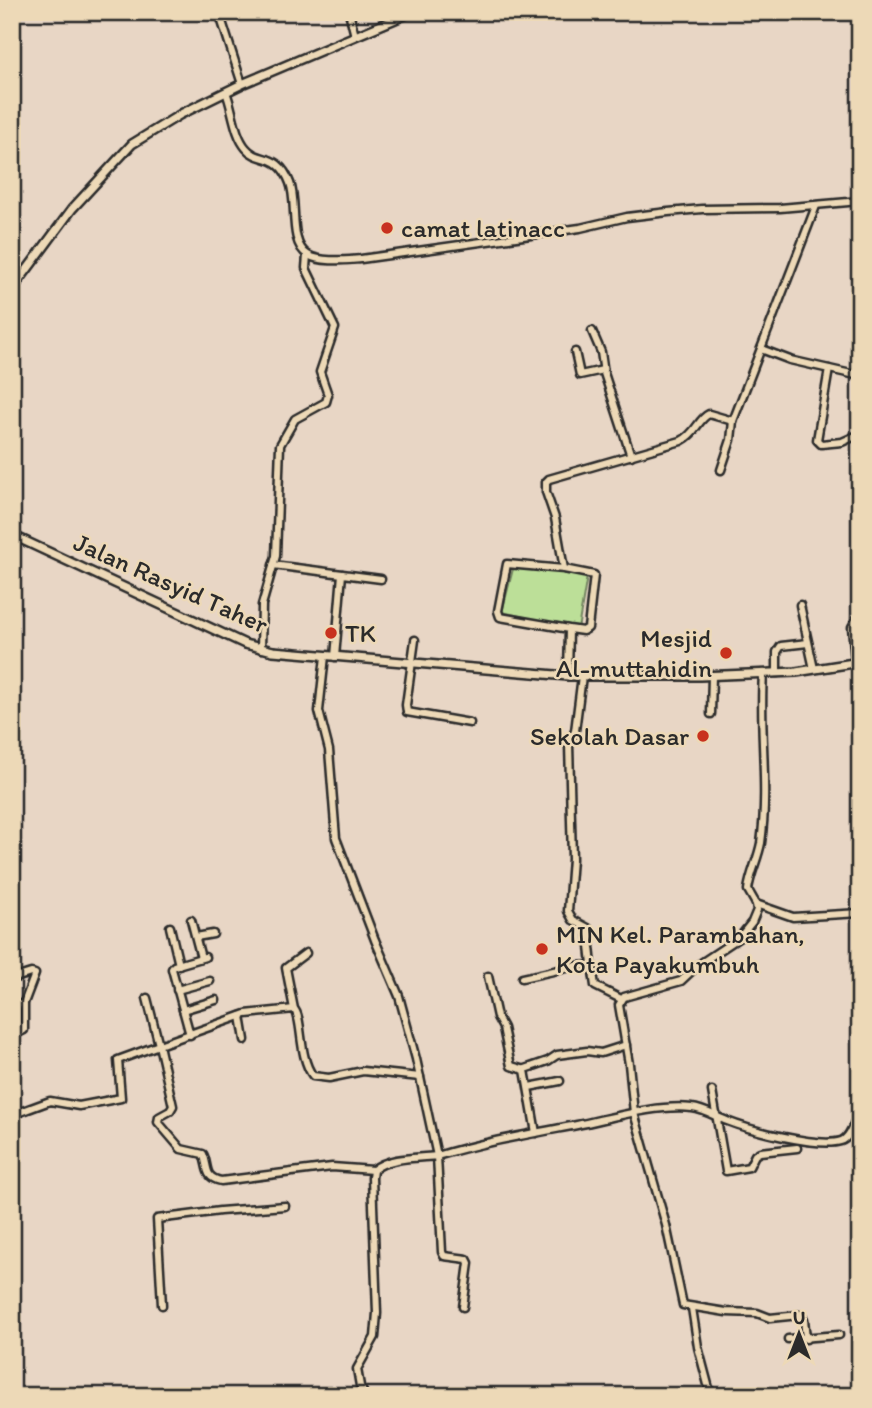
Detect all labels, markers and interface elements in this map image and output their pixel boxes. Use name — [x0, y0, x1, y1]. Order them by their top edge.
place label: camat latinacc — [401, 212, 565, 244]
marker: camat latinacc — [379, 220, 395, 236]
street label: Jalan Rasyid Taher — [69, 526, 274, 641]
place label: TK — [345, 617, 376, 649]
place label: Mesjid Al-muttahidin — [556, 622, 712, 684]
marker: TK — [323, 625, 339, 641]
marker: Mesjid Al-muttahidin — [718, 645, 734, 661]
place label: Sekolah Dasar — [530, 720, 689, 752]
marker: Sekolah Dasar — [695, 728, 711, 744]
place label: MIN Kel. Parambahan, Kota Payakumbuh — [556, 918, 805, 980]
marker: MIN Kel. Parambahan, Kota Payakumbuh — [534, 941, 550, 957]
north arrow — [764, 1300, 834, 1370]
text: U — [793, 1306, 805, 1329]

